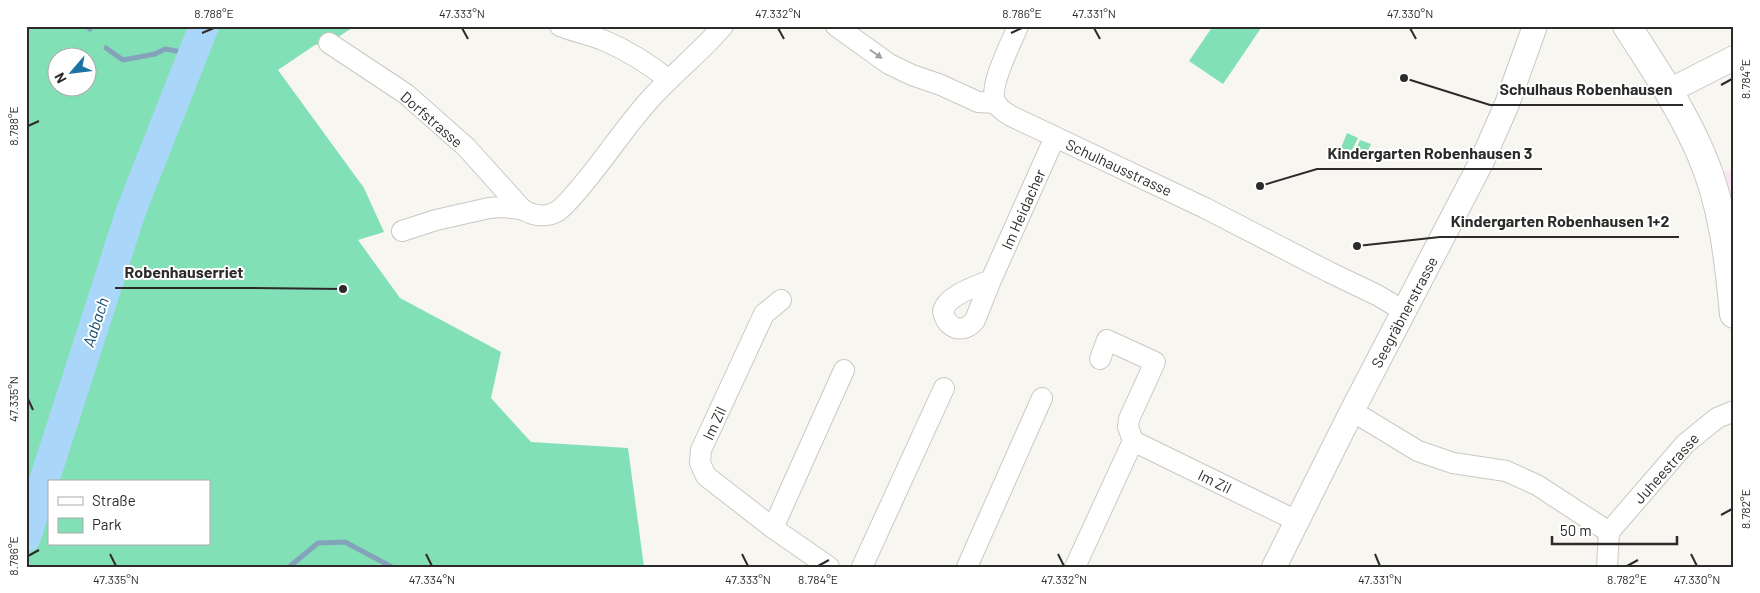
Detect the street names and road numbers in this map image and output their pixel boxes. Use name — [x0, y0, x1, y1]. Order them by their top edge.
street label: Dorfstrasse — [397, 87, 467, 151]
street label: Schulhausstrasse — [1063, 135, 1175, 199]
street label: Im Heidacher — [997, 166, 1049, 252]
street label: Seegräbnerstrasse — [1367, 253, 1441, 371]
street label: Im Zil — [698, 403, 730, 443]
street label: Juheestrasse — [1630, 429, 1702, 507]
street label: Im Zil — [1195, 465, 1235, 497]

